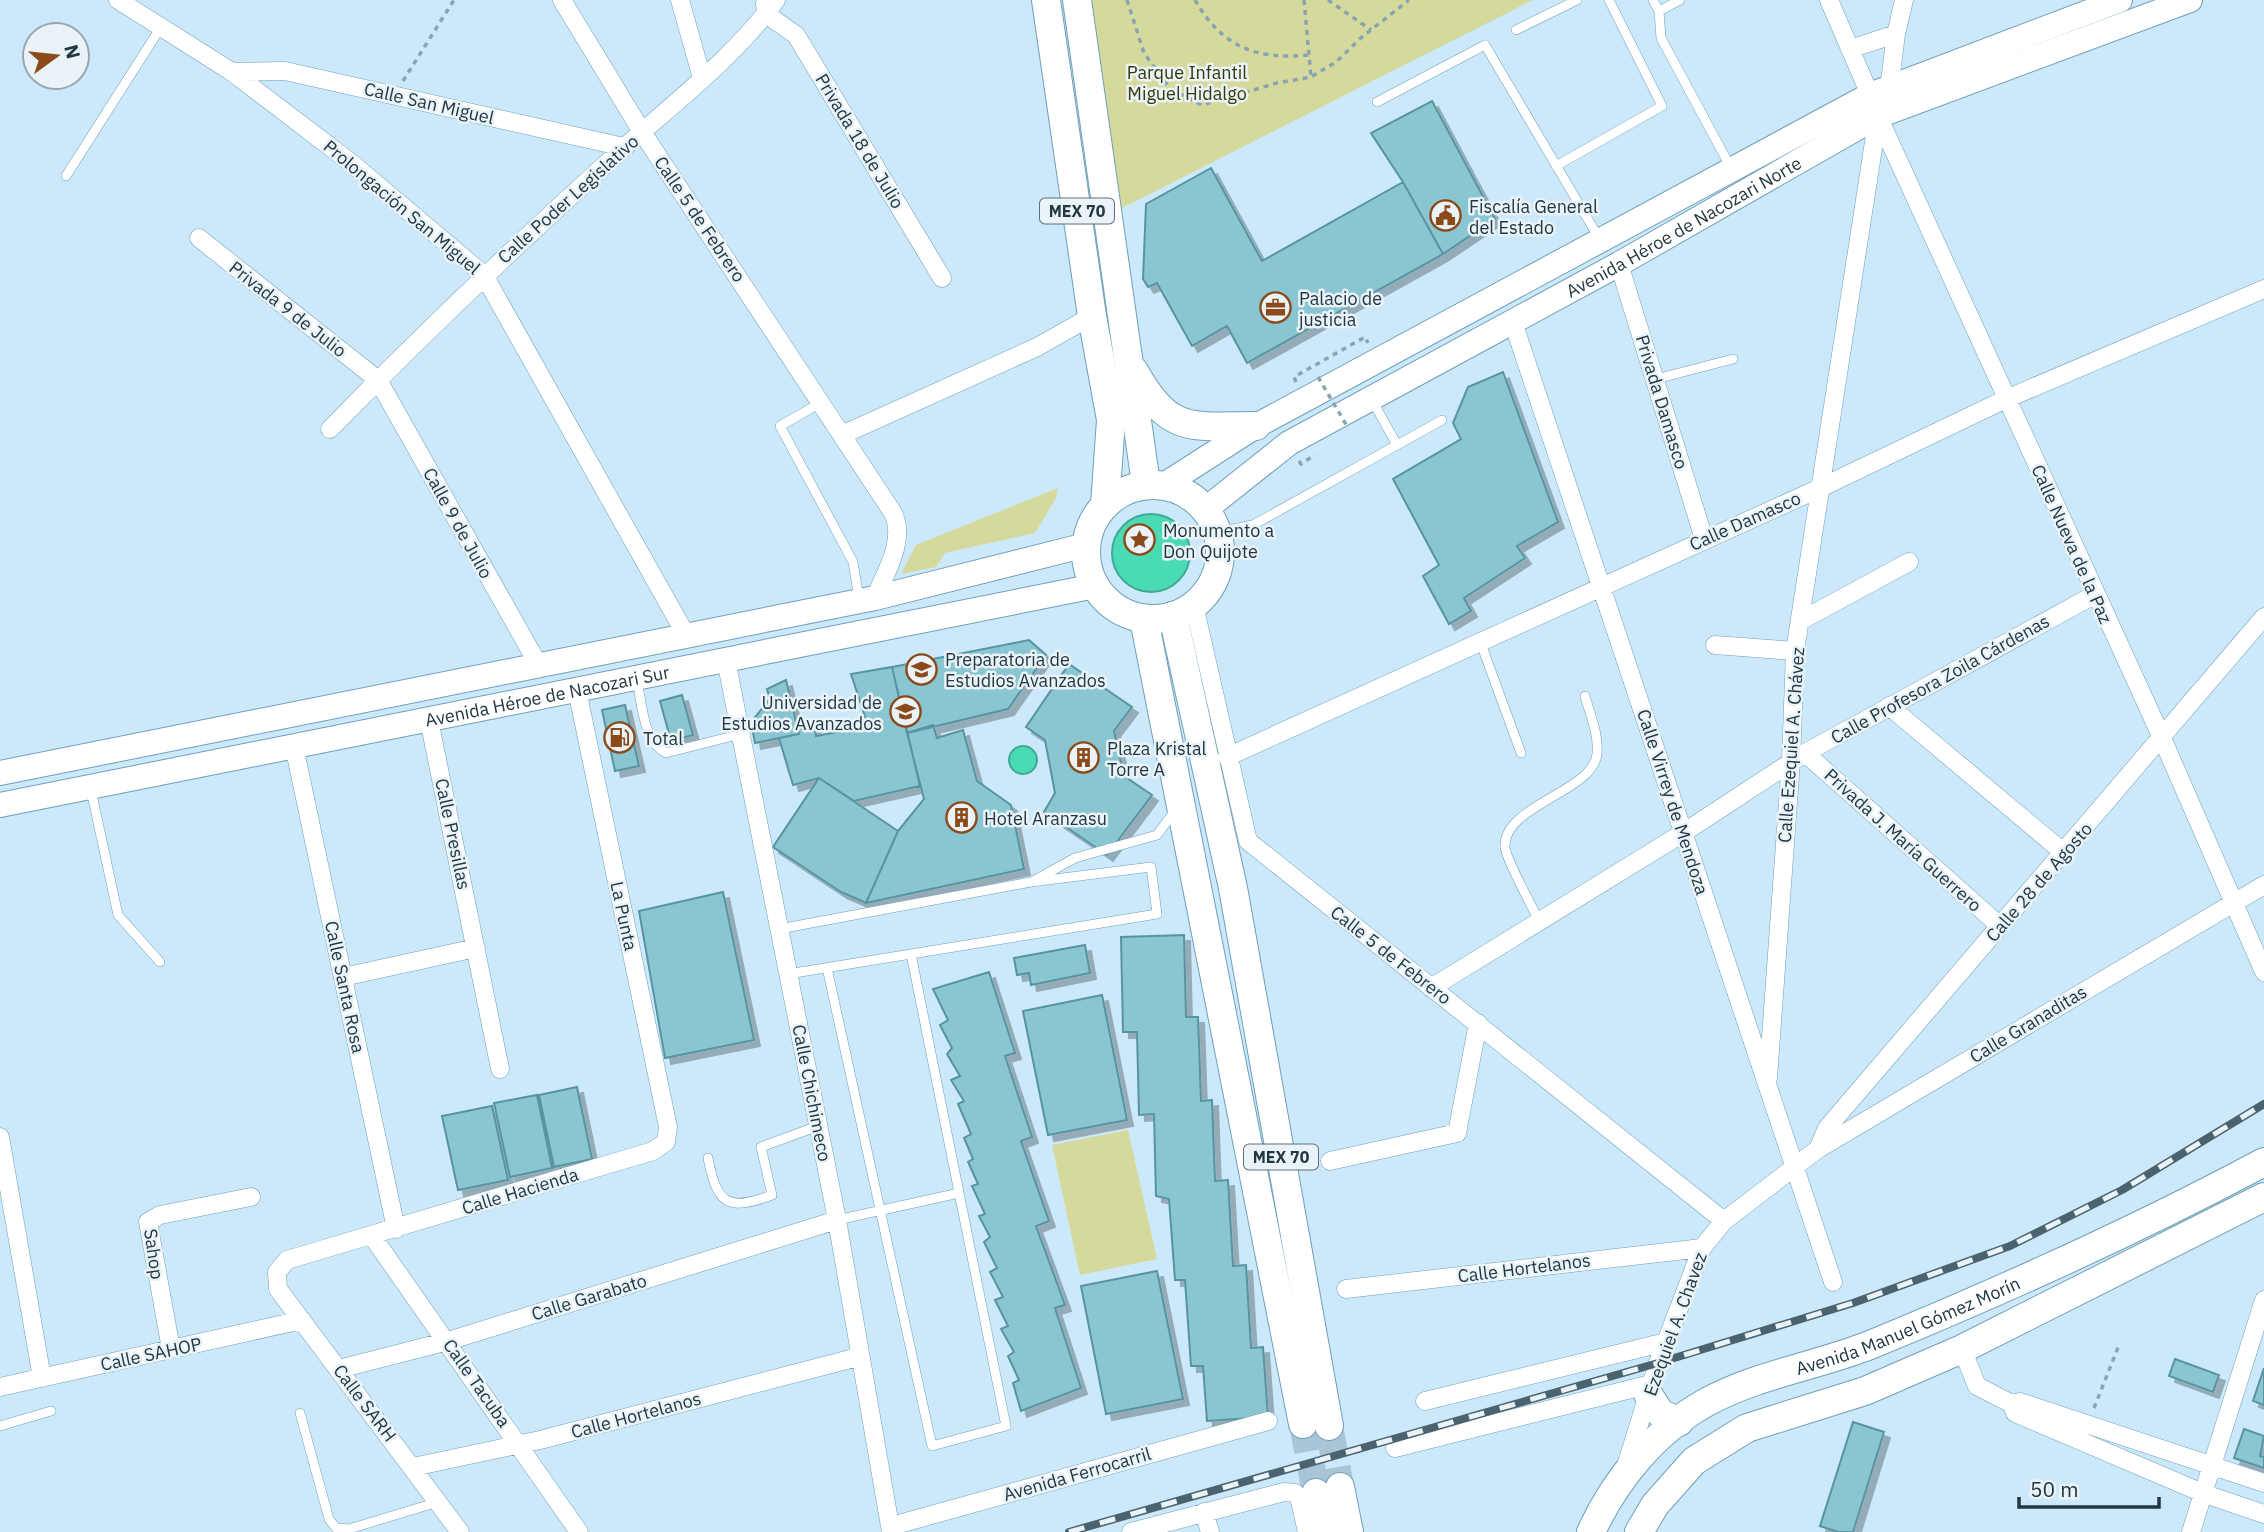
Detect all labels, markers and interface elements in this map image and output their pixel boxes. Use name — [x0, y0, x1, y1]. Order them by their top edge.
north arrow — [21, 21, 91, 91]
text: N — [59, 42, 86, 61]
park label: Parque Infantil Miguel Hidalgo — [1127, 61, 1247, 105]
street label: Privada 18 de Julio — [811, 69, 909, 213]
street label: Calle San Miguel — [362, 77, 496, 129]
street label: Calle Poder Legislativo — [493, 130, 643, 268]
street label: Prolongación San Miguel — [319, 135, 485, 279]
street label: Avenida Héroe de Nacozari Norte — [1562, 151, 1805, 302]
street label: Calle 5 de Febrero — [649, 152, 751, 286]
place label: Fiscalía General del Estado — [1469, 195, 1598, 239]
road number: MEX 70 — [1040, 198, 1114, 224]
public building icon: Fiscalía General del Estado — [1429, 199, 1463, 233]
street label: Privada 9 de Julio — [225, 256, 351, 362]
place label: Palacio de justicia — [1299, 287, 1382, 331]
office icon: Palacio de justicia — [1259, 291, 1293, 325]
street label: Privada Damasco — [1631, 332, 1693, 472]
street label: Calle Nueva de la Paz — [2027, 461, 2117, 627]
street label: Calle 9 de Julio — [418, 464, 498, 582]
street label: Calle Damasco — [1686, 486, 1804, 556]
place label: Monumento a Don Quijote — [1163, 519, 1275, 563]
place icon: Monumento a Don Quijote — [1123, 523, 1157, 557]
street label: Calle Profesora Zoila Cárdenas — [1827, 609, 2053, 749]
street label: Calle Ezequiel A. Chávez — [1773, 646, 1809, 844]
place label: Preparatoria de Estudios Avanzados — [945, 648, 1106, 692]
school or university icon: Preparatoria de Estudios Avanzados — [905, 652, 939, 686]
street label: Avenida Héroe de Nacozari Sur — [423, 660, 672, 731]
place label: Universidad de Estudios Avanzados — [721, 691, 882, 735]
school or university icon: Universidad de Estudios Avanzados — [888, 695, 922, 729]
street label: Calle Virrey de Mendoza — [1632, 706, 1714, 898]
fuel station icon: Total — [603, 721, 637, 755]
place label: Total — [643, 727, 683, 750]
place label: Plaza Kristal Torre A — [1107, 737, 1207, 781]
building icon: Plaza Kristal Torre A — [1067, 741, 1101, 775]
street label: Privada J. María Guerrero — [1820, 763, 1986, 917]
street label: Calle Presillas — [430, 776, 476, 892]
building icon: Hotel Aranzasu — [944, 801, 978, 835]
place label: Hotel Aranzasu — [984, 807, 1107, 830]
street label: Calle 28 de Agosto — [1981, 817, 2097, 947]
street label: La Punta — [605, 879, 643, 953]
street label: Calle 5 de Febrero — [1326, 901, 1456, 1009]
street label: Calle Santa Rosa — [320, 919, 370, 1056]
street label: Calle Granaditas — [1965, 980, 2091, 1068]
street label: Calle Chichimeco — [787, 1023, 837, 1163]
road number: MEX 70 — [1244, 1144, 1318, 1170]
street label: Calle Hacienda — [459, 1162, 581, 1220]
street label: Sahop — [139, 1227, 169, 1281]
street label: Calle Hortelanos — [1456, 1248, 1592, 1288]
street label: Ezequiel A. Chavez — [1638, 1249, 1712, 1399]
street label: Calle Garabato — [529, 1269, 649, 1325]
street label: Avenida Manuel Gómez Morín — [1793, 1271, 2023, 1380]
street label: Calle SAHOP — [98, 1332, 204, 1376]
street label: Calle Tacuba — [438, 1334, 516, 1432]
street label: Calle SARH — [328, 1360, 402, 1446]
street label: Calle Hortelanos — [568, 1387, 704, 1443]
street label: Avenida Ferrocarril — [1000, 1442, 1154, 1506]
scale bar — [2019, 1466, 2159, 1510]
text: 50 m — [2030, 1475, 2079, 1503]

